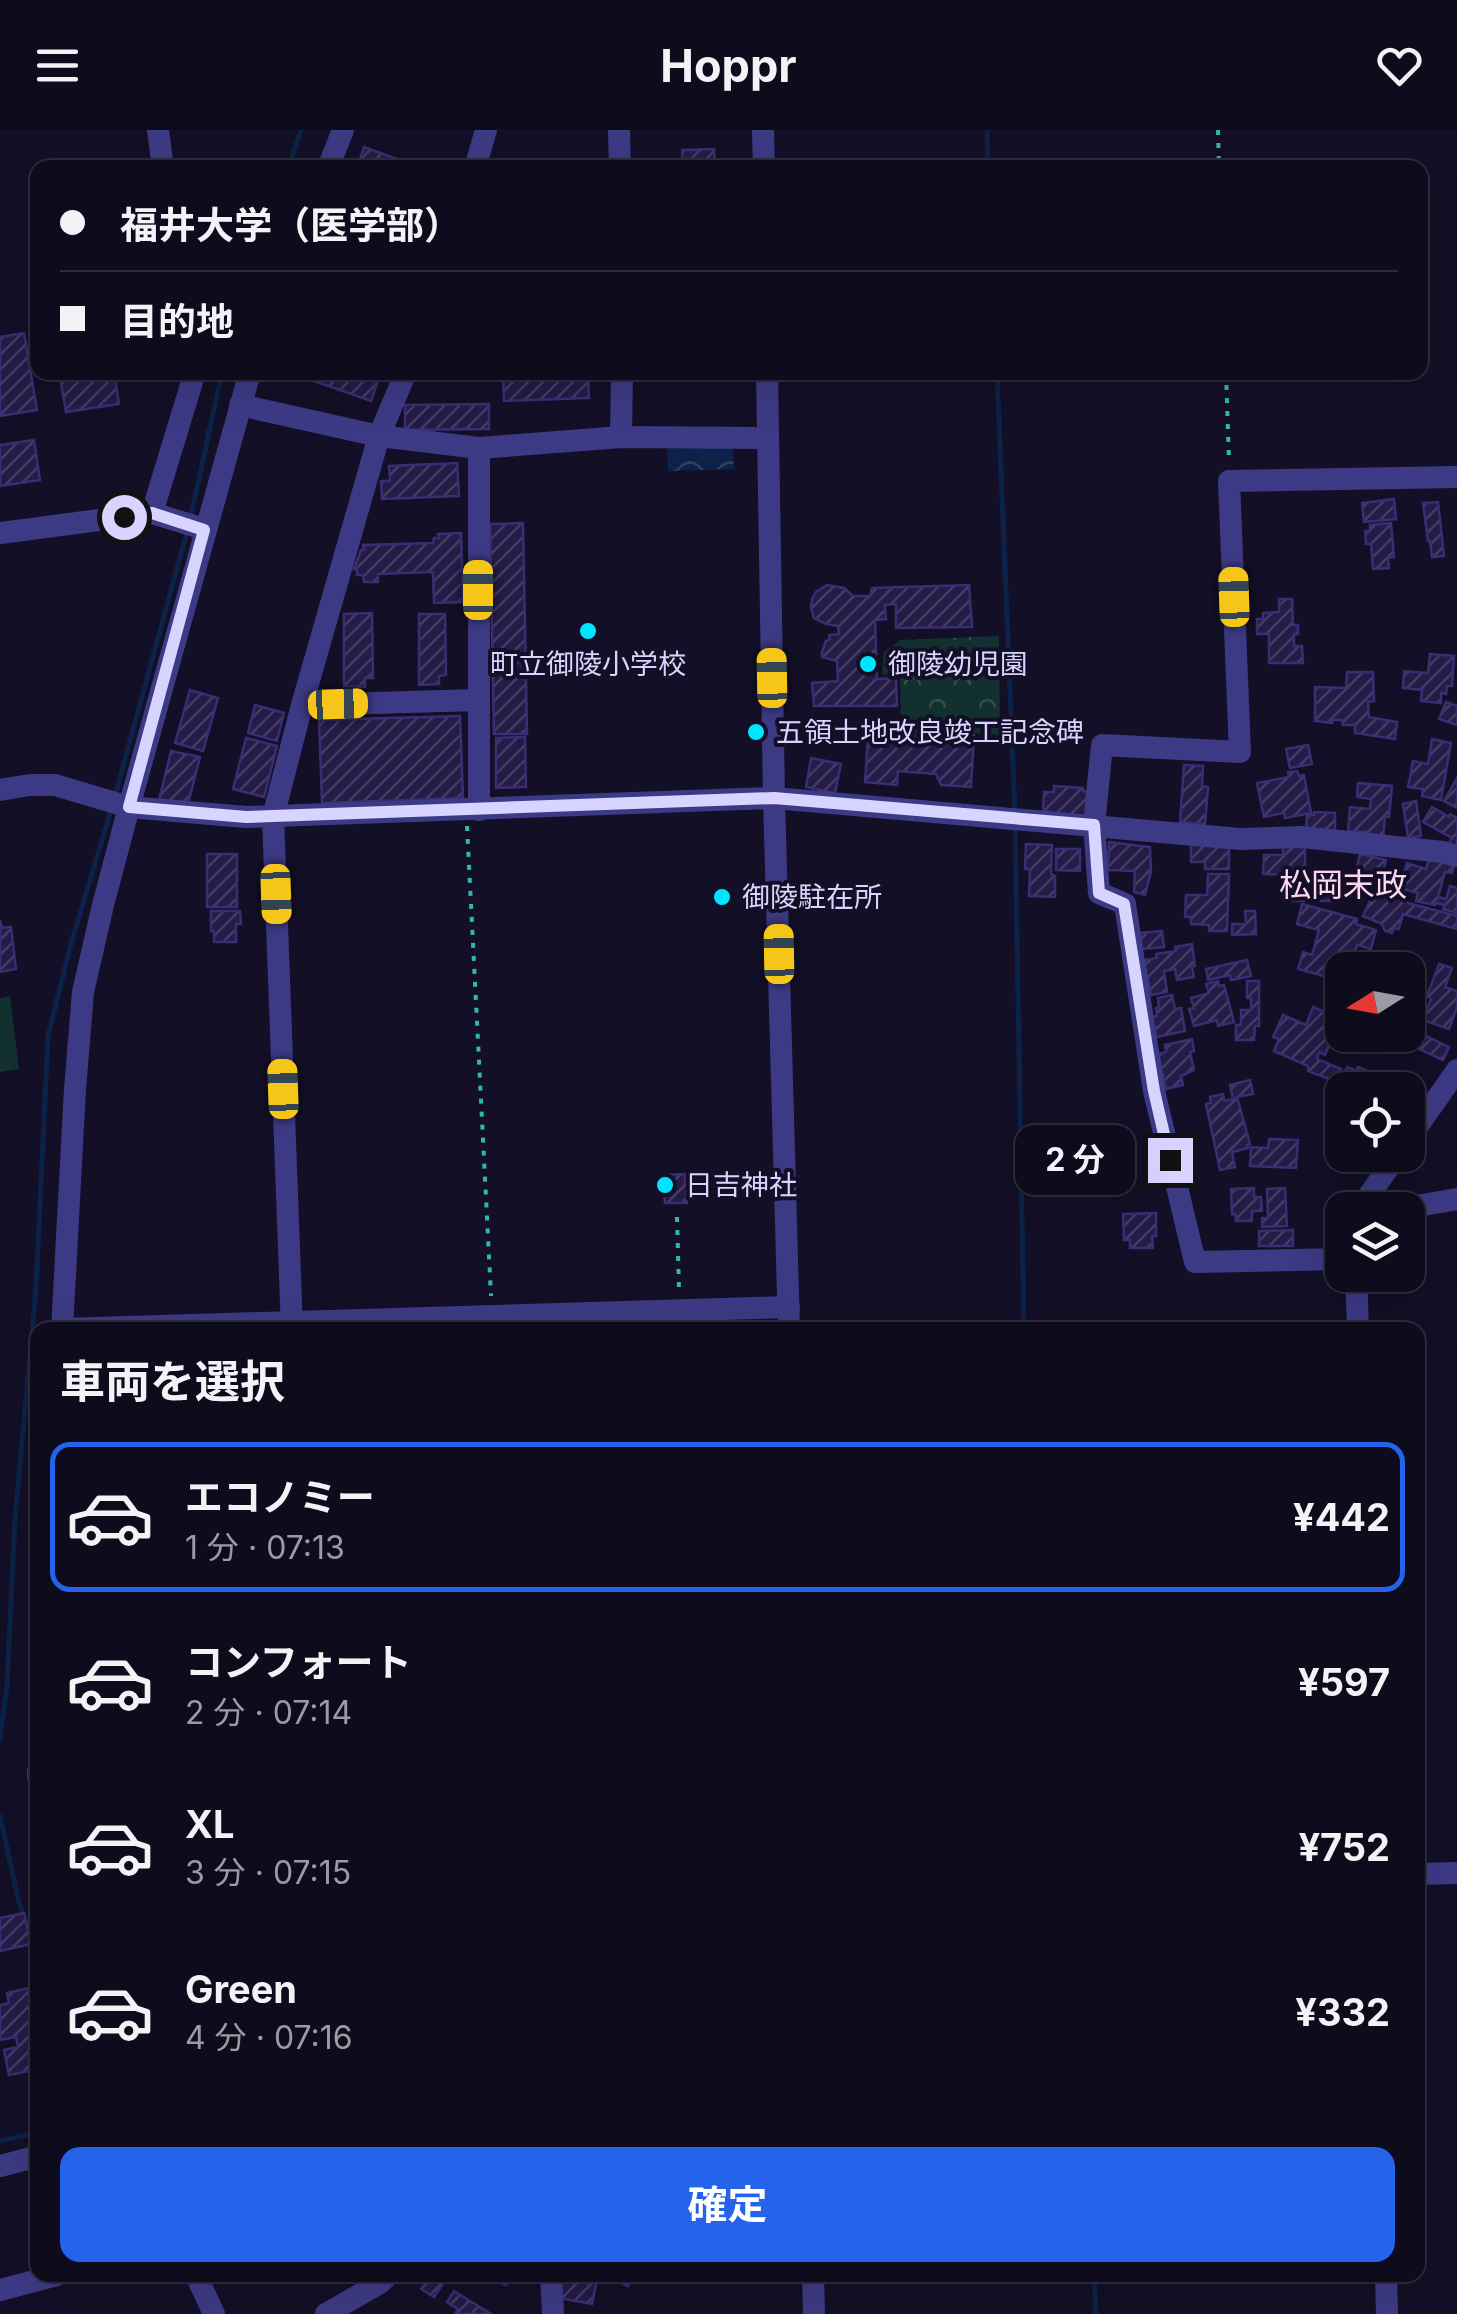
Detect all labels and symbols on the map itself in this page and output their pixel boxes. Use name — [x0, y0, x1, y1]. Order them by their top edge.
route start — [102, 495, 147, 540]
car — [463, 560, 493, 620]
car — [1218, 566, 1250, 628]
marker: 町立御陵小学校 — [577, 620, 599, 642]
place label: 町立御陵小学校 — [490, 647, 686, 681]
place label: 御陵幼児園 — [888, 647, 1028, 681]
car — [756, 648, 788, 708]
marker: 御陵幼児園 — [857, 653, 879, 675]
car — [307, 688, 369, 720]
place label: 五領土地改良竣工記念碑 — [776, 715, 1084, 749]
marker: 五領土地改良竣工記念碑 — [745, 721, 767, 743]
car — [260, 863, 292, 925]
district label: 松岡末政 — [1279, 865, 1407, 904]
place label: 御陵駐在所 — [742, 880, 882, 914]
marker: 御陵駐在所 — [711, 886, 733, 908]
car — [763, 924, 795, 984]
north arrow — [1325, 952, 1425, 1052]
car — [267, 1058, 299, 1120]
callout: 2 分 — [1015, 1125, 1135, 1195]
route end — [1148, 1138, 1193, 1183]
place label: 日吉神社 — [685, 1168, 797, 1202]
marker: 日吉神社 — [654, 1174, 676, 1196]

